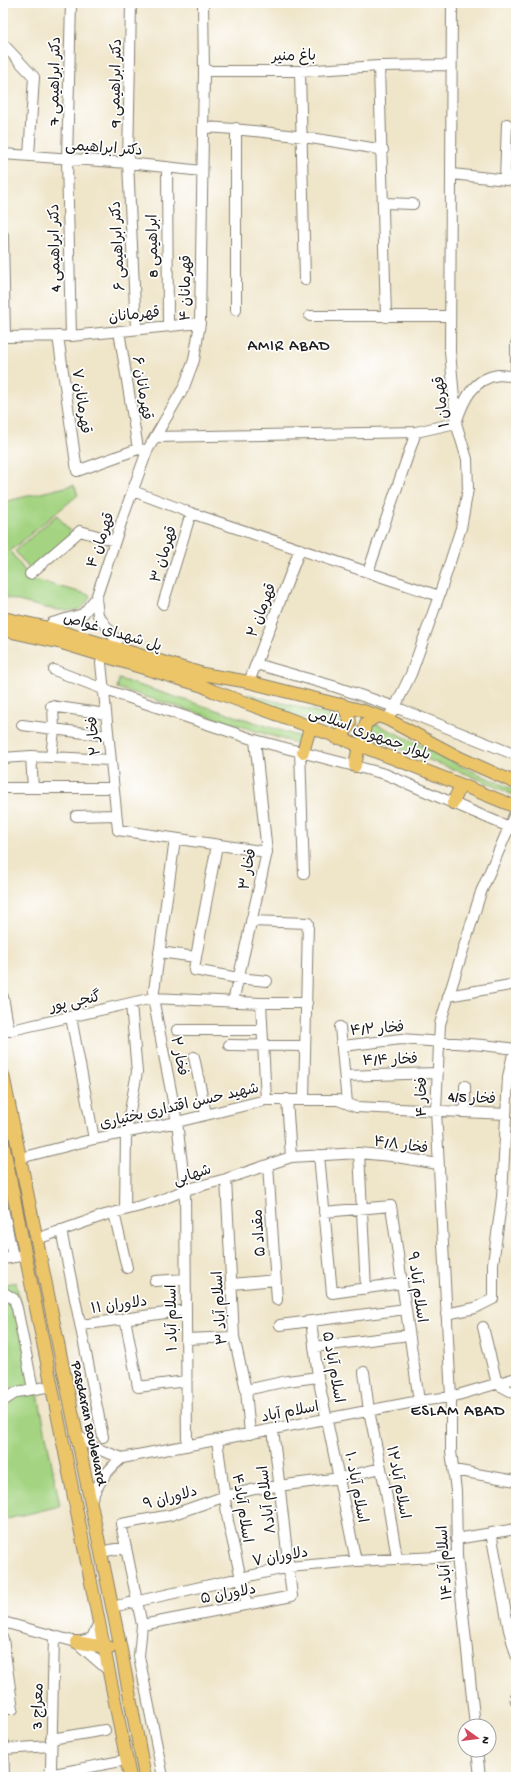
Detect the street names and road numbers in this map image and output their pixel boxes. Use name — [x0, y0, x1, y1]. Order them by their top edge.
street label: دکتر ابراهیمی 7 — [46, 36, 66, 127]
street label: دکتر ابراهیمی 9 — [107, 39, 127, 128]
street label: باغ منیر — [270, 47, 316, 66]
street label: دکتر ابراهیمی — [65, 137, 143, 161]
street label: دکتر ابراهیمی ۶ — [108, 200, 130, 291]
street label: دکتر ابراهیمی 4 — [46, 204, 66, 292]
street label: ابراهیمی 8 — [144, 214, 164, 278]
street label: قهرمانان ۴ — [177, 255, 197, 321]
street label: قهرمانان — [108, 304, 161, 328]
street label: قهرمانان ۶ — [127, 355, 155, 421]
street label: قهرمانان ۷ — [67, 368, 93, 435]
street label: قهرمان ۱ — [431, 375, 455, 429]
street label: قهرمان ۴ — [84, 510, 120, 571]
street label: قهرمان ۳ — [148, 524, 182, 585]
street label: قهرمان ۲ — [244, 581, 281, 640]
street label: پل شهدای غواص — [61, 609, 164, 656]
street label: بلوار جمهوری اسلامی — [306, 704, 433, 765]
street label: فخار ۲ — [84, 715, 106, 756]
street label: فخار ۳ — [236, 847, 261, 891]
street label: گنجی پور — [47, 987, 103, 1017]
street label: فخار ۴/۲ — [349, 1019, 405, 1041]
street label: فخار ۲ — [165, 1035, 191, 1078]
street label: فخار ۴/۴ — [362, 1051, 418, 1071]
street label: فخار ۴ — [414, 1077, 432, 1117]
street label: شهید حسن اقتداری بختیاری — [98, 1080, 261, 1134]
street label: فخار 4/5 — [447, 1089, 496, 1109]
street label: فخار ۴/۸ — [372, 1133, 429, 1159]
street label: شهابی — [171, 1161, 214, 1191]
street label: مقداد ۵ — [249, 1208, 271, 1257]
street label: اسلام آباد ۹ — [402, 1251, 431, 1324]
street label: اسلام آباد ۳ — [208, 1270, 233, 1346]
street label: اسلام آباد ۱ — [162, 1284, 183, 1352]
street label: دلاوران ۱۱ — [90, 1293, 149, 1319]
street label: اسلام آباد ۵ — [317, 1330, 348, 1405]
street label: Pasdaran Boulevard — [66, 1359, 110, 1488]
street label: اسلام آباد — [260, 1398, 321, 1427]
street label: اسلام آباد۱۲ — [381, 1444, 414, 1520]
street label: اسلام آباد ۱۰ — [339, 1450, 372, 1525]
street label: اسلام آباد۸ — [254, 1464, 281, 1535]
street label: اسلام آباد۴ — [227, 1472, 256, 1544]
street label: دلاوران ۹ — [141, 1483, 200, 1515]
street label: اسلام آباد۱۴ — [433, 1525, 458, 1601]
street label: دلاوران ۷ — [251, 1544, 310, 1572]
street label: دلاوران ۵ — [199, 1581, 258, 1609]
street label: معراج 3 — [29, 1683, 49, 1731]

